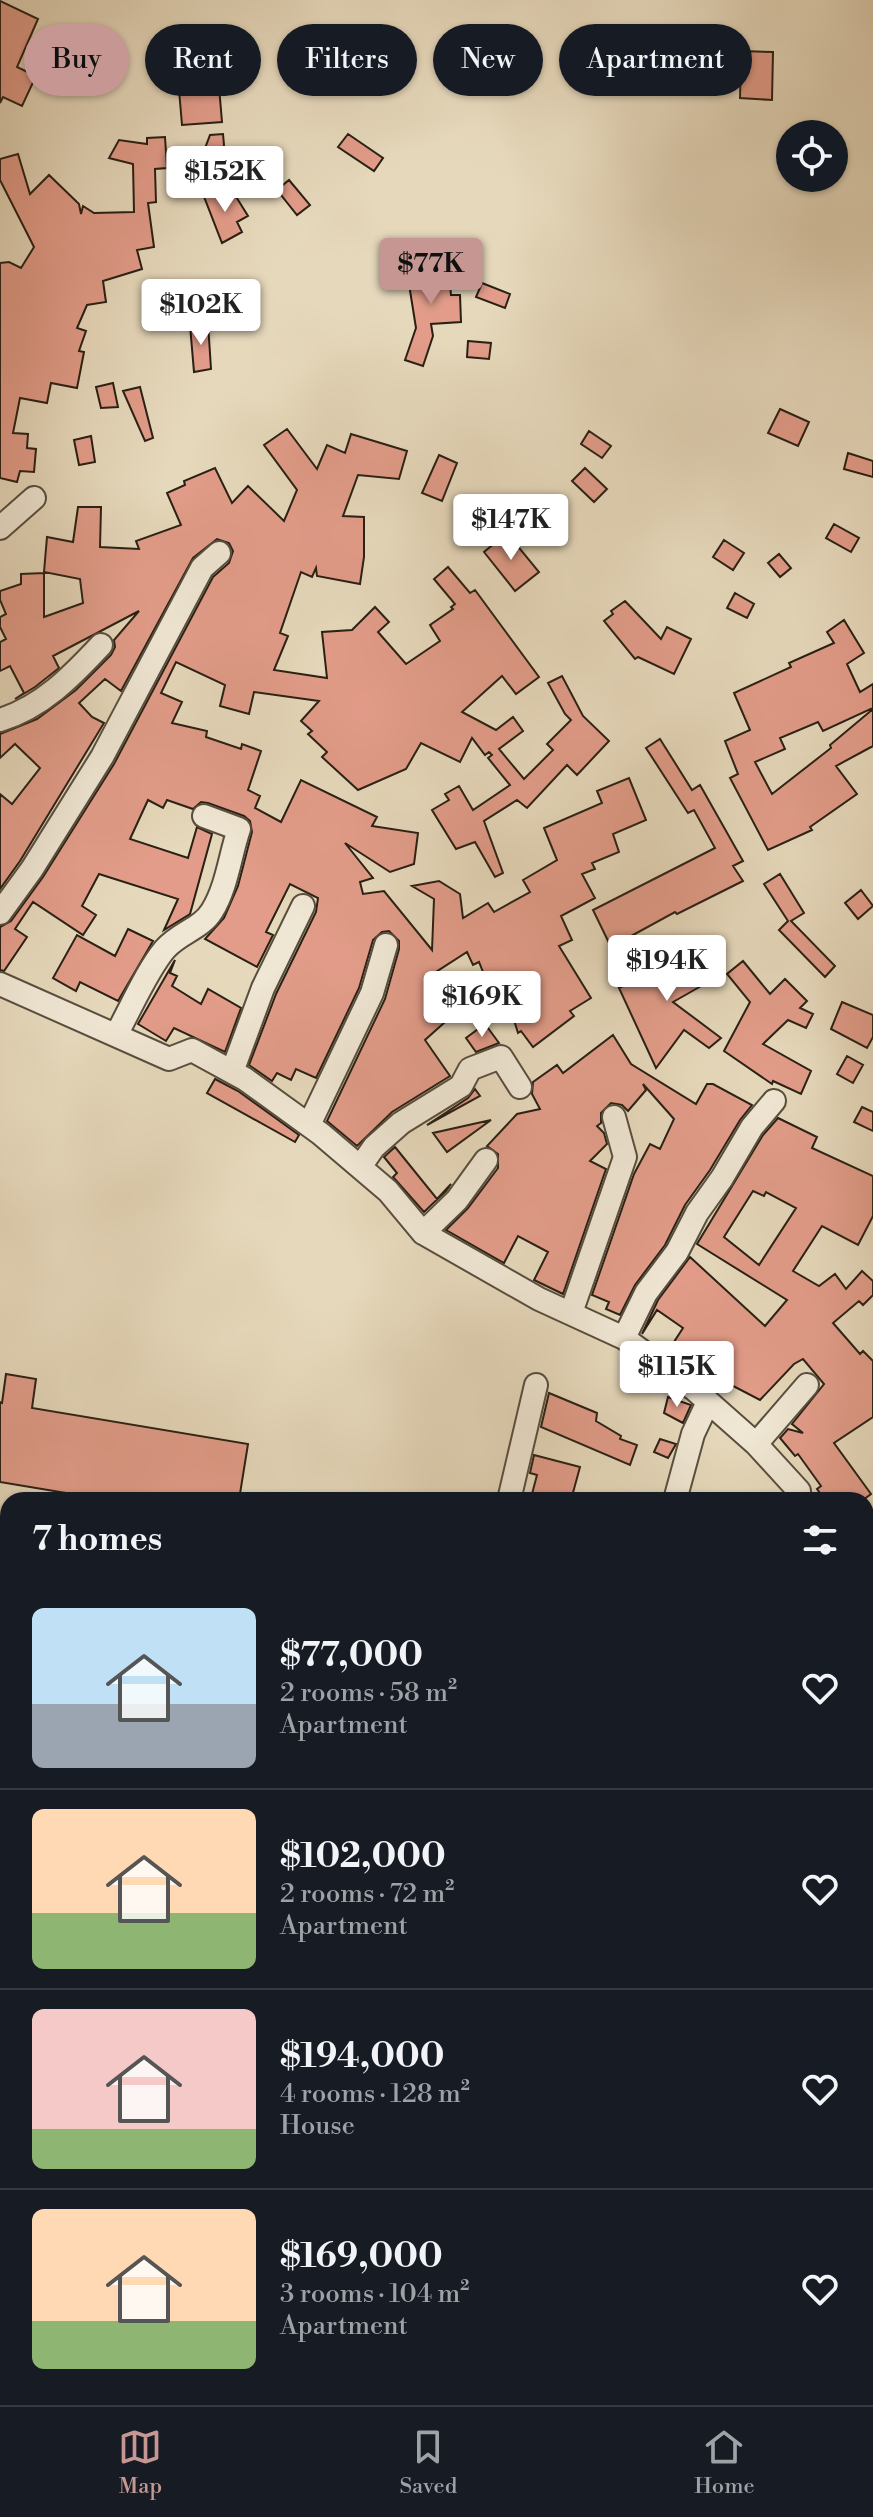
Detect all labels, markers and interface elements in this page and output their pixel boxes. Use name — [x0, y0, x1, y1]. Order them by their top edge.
chip: Buy — [24, 24, 129, 96]
chip: Rent — [145, 24, 261, 96]
chip: Filters — [277, 24, 417, 96]
chip: New — [433, 24, 543, 96]
chip: Apartment — [559, 24, 752, 96]
map controls — [776, 120, 848, 192]
button: locate — [776, 120, 848, 192]
pin: $152K — [169, 146, 281, 214]
text: $152K — [184, 156, 266, 188]
pin: $77K — [384, 238, 478, 306]
text: $77K — [398, 248, 464, 280]
pin: $102K — [145, 279, 257, 347]
text: $102K — [159, 289, 243, 321]
pin: $147K — [455, 494, 567, 562]
text: $147K — [471, 504, 551, 536]
pin: $194K — [611, 935, 723, 1003]
text: $194K — [626, 945, 708, 977]
pin: $169K — [426, 971, 538, 1039]
text: $169K — [442, 981, 522, 1013]
pin: $115K — [621, 1341, 733, 1409]
text: $115K — [638, 1351, 716, 1383]
icon: filters — [798, 1518, 842, 1562]
text: 7 homes — [32, 1519, 162, 1561]
text: $77,000 — [280, 1635, 423, 1677]
icon: home — [96, 1640, 192, 1736]
icon: heart — [798, 1666, 842, 1710]
text: 2 rooms · 58 m² — [280, 1677, 457, 1709]
text: Apartment — [280, 1709, 408, 1741]
text: $102,000 — [280, 1836, 446, 1878]
icon: home — [96, 1841, 192, 1937]
icon: heart — [798, 1867, 842, 1911]
text: 2 rooms · 72 m² — [280, 1878, 454, 1910]
text: Apartment — [280, 1910, 408, 1942]
text: $194,000 — [280, 2036, 444, 2078]
icon: home — [96, 2041, 192, 2137]
icon: heart — [798, 2067, 842, 2111]
text: 4 rooms · 128 m² — [280, 2078, 470, 2110]
text: House — [280, 2110, 355, 2142]
text: $169,000 — [280, 2236, 443, 2278]
icon: home — [96, 2241, 192, 2337]
icon: heart — [798, 2267, 842, 2311]
text: 3 rooms · 104 m² — [280, 2278, 469, 2310]
text: Apartment — [280, 2310, 408, 2342]
tab: Map — [118, 2425, 162, 2500]
tab: Saved — [399, 2425, 457, 2500]
tab: Home — [694, 2425, 755, 2500]

